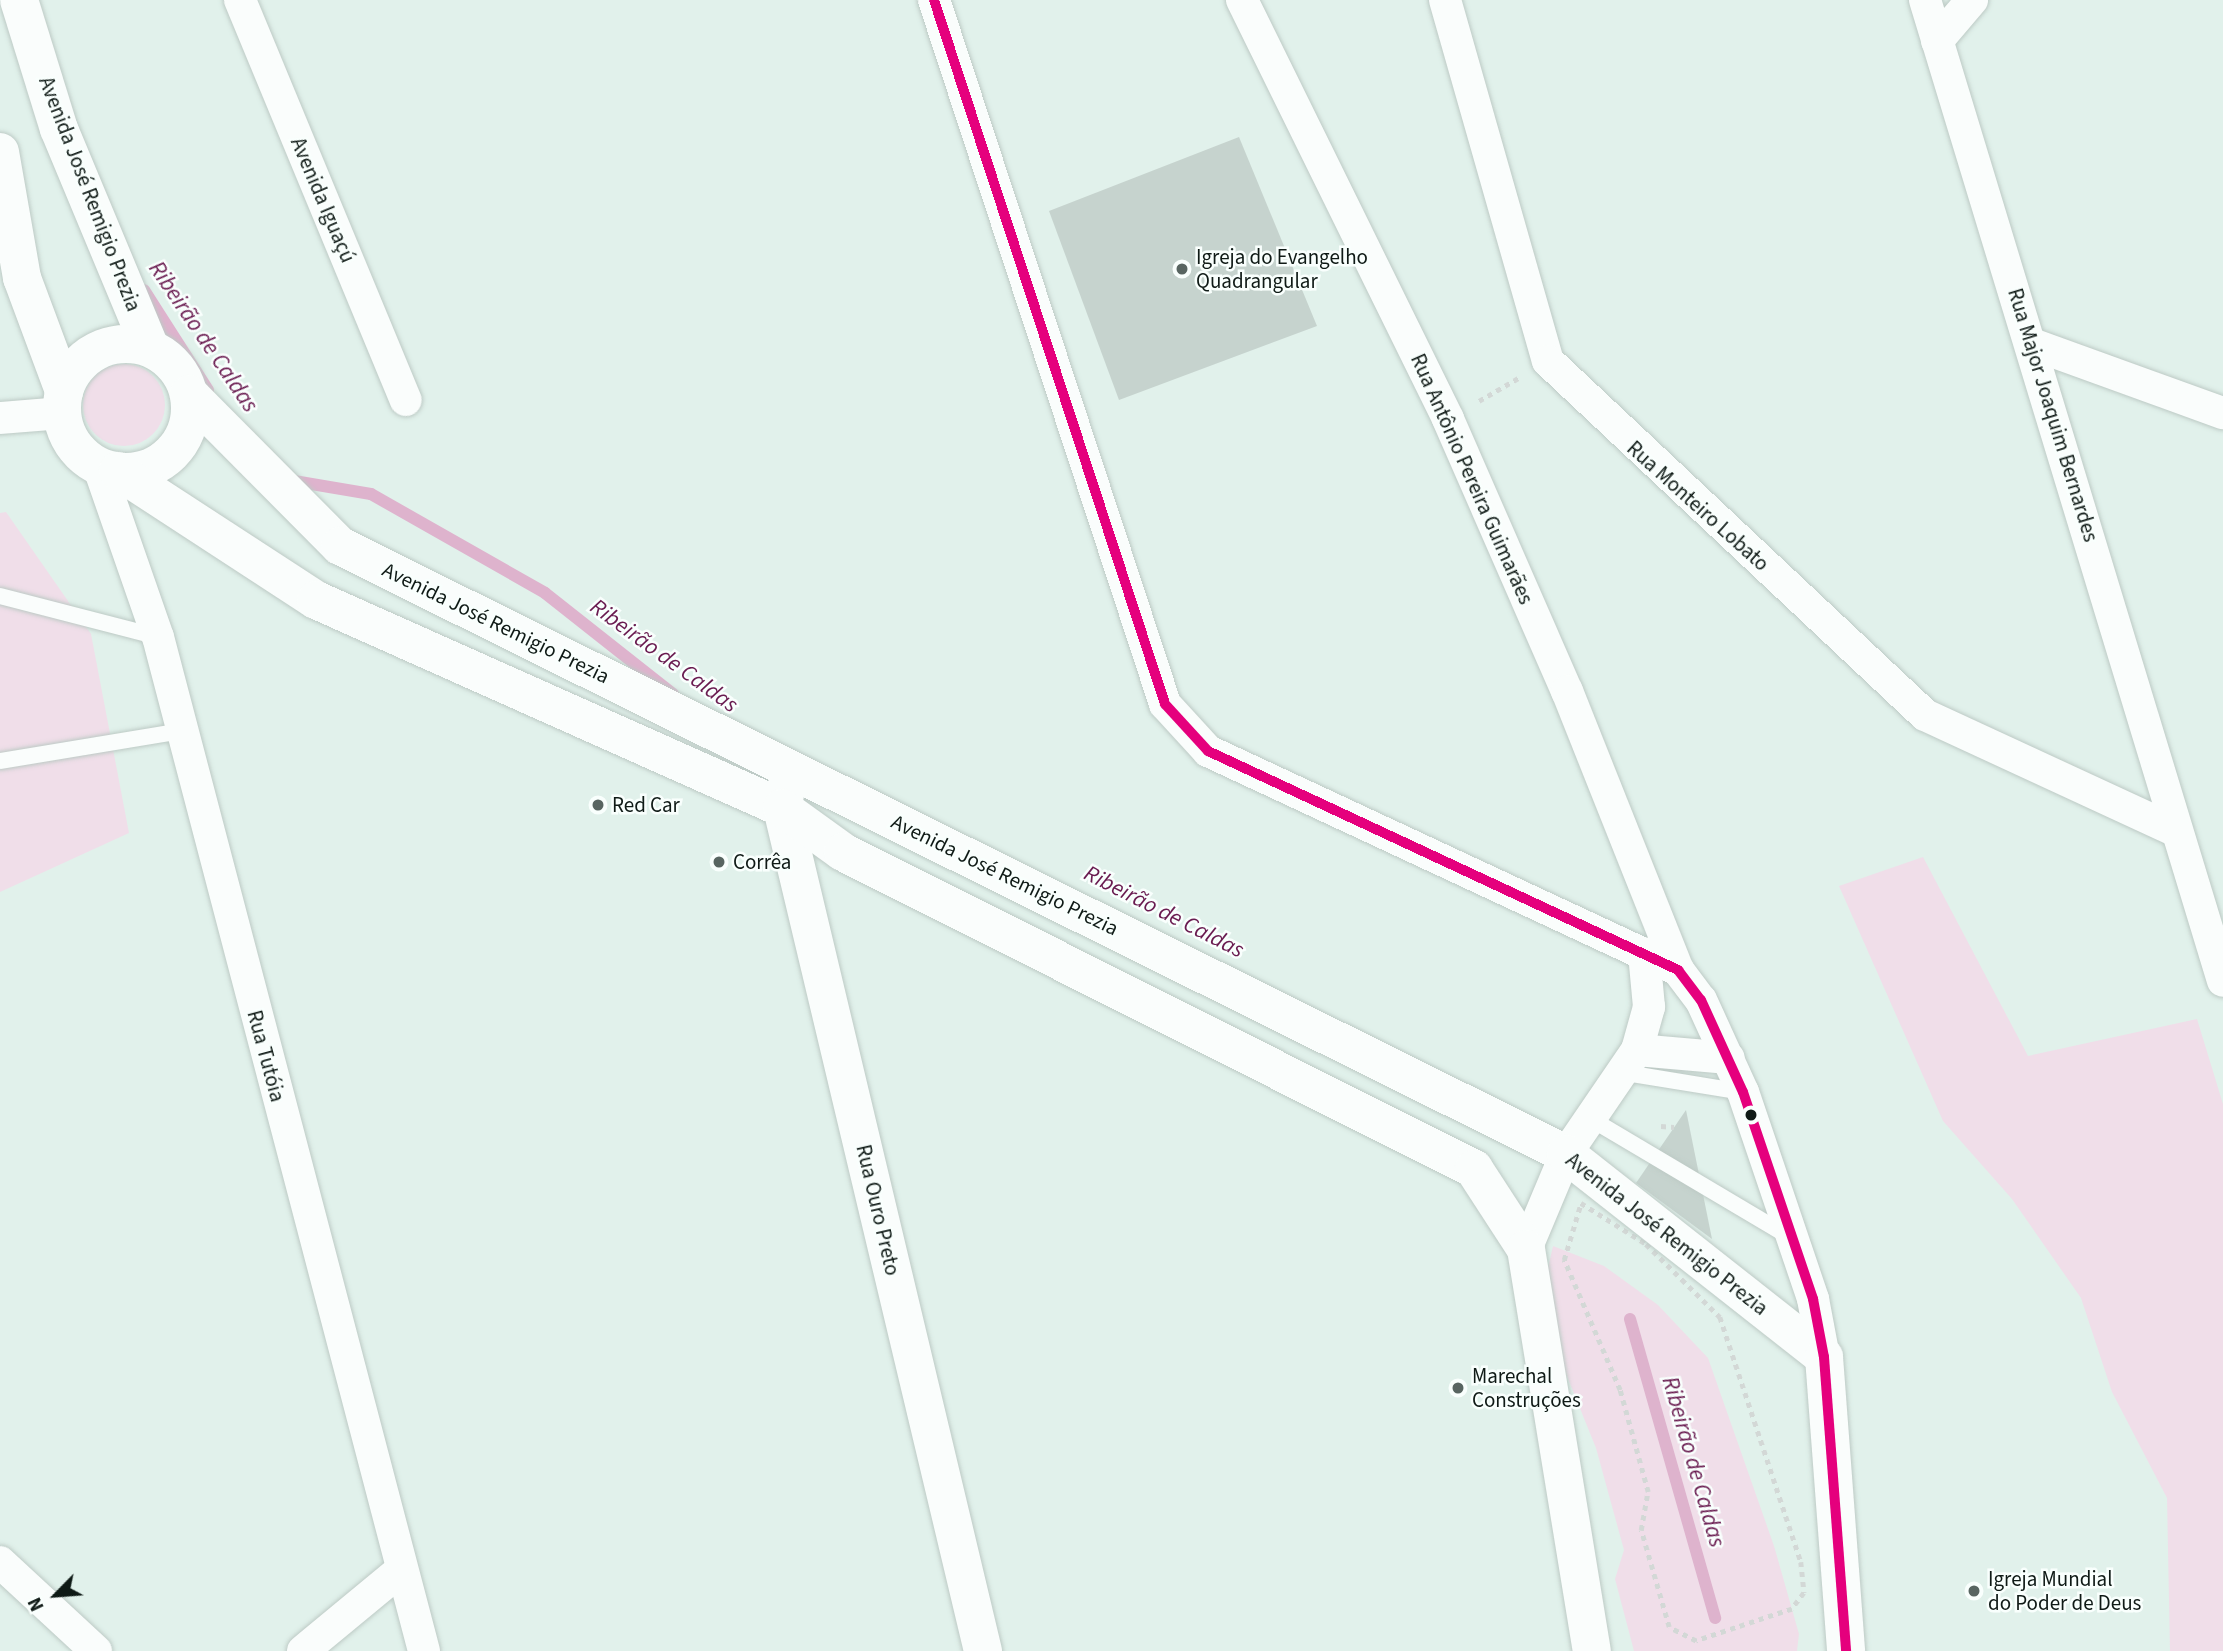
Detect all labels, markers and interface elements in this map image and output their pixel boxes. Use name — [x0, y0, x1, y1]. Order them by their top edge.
street label: Avenida José Remigio Prezia — [34, 73, 146, 315]
street label: Avenida Iguaçú — [285, 134, 361, 266]
place label: Igreja do Evangelho Quadrangular — [1196, 244, 1368, 294]
water label: Ribeirão de Caldas — [142, 256, 264, 418]
marker: Igreja do Evangelho Quadrangular — [1174, 261, 1190, 277]
street label: Rua Major Joaquim Bernardes — [2002, 285, 2104, 545]
street label: Rua Antônio Pereira Guimarães — [1405, 350, 1539, 608]
street label: Rua Monteiro Lobato — [1622, 436, 1774, 576]
street label: Avenida José Remigio Prezia — [378, 557, 614, 689]
water label: Ribeirão de Caldas — [585, 593, 743, 719]
place label: Red Car — [612, 792, 680, 818]
marker: Red Car — [590, 797, 606, 813]
street label: Avenida José Remigio Prezia — [887, 809, 1123, 941]
place label: Corrêa — [733, 849, 791, 875]
marker: Corrêa — [711, 854, 727, 870]
water label: Ribeirão de Caldas — [1079, 860, 1249, 964]
street label: Rua Tutóia — [242, 1007, 290, 1105]
unlabelled marker — [1744, 1108, 1758, 1122]
street label: Rua Ouro Preto — [851, 1142, 905, 1278]
street label: Avenida José Remigio Prezia — [1561, 1147, 1773, 1321]
place label: Marechal Construções — [1472, 1363, 1581, 1413]
water label: Ribeirão de Caldas — [1655, 1374, 1731, 1550]
marker: Marechal Construções — [1450, 1380, 1466, 1396]
north arrow — [21, 1560, 91, 1630]
place label: Igreja Mundial do Poder de Deus — [1988, 1566, 2141, 1616]
marker: Igreja Mundial do Poder de Deus — [1966, 1583, 1982, 1599]
text: N — [22, 1593, 51, 1616]

